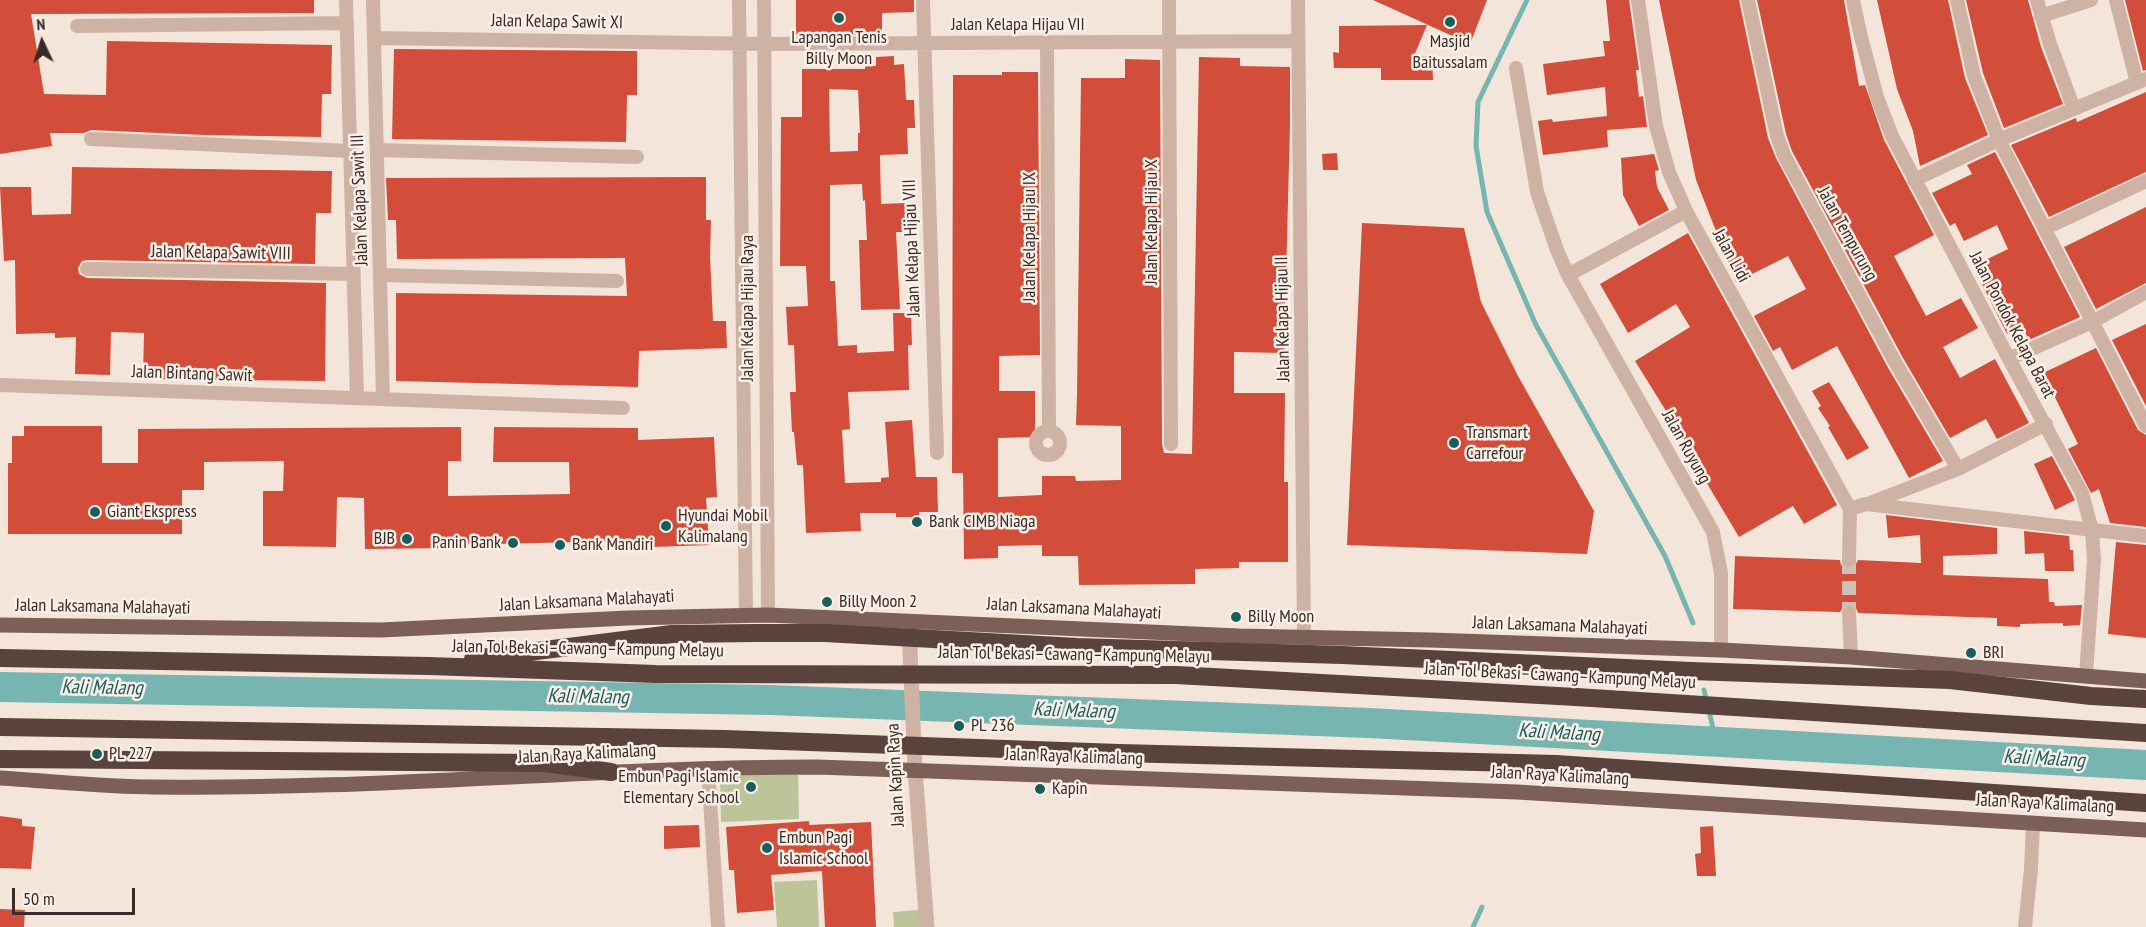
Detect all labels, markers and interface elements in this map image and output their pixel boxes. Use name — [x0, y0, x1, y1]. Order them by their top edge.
street label: Jalan Kelapa Sawit XI — [491, 10, 623, 34]
marker: Lapangan Tenis Billy Moon — [832, 11, 846, 25]
north arrow — [12, 12, 72, 72]
text: N — [36, 14, 46, 34]
street label: Jalan Kelapa Hijau VII — [951, 14, 1085, 36]
marker: Masjid Baitussalam — [1443, 15, 1457, 29]
place label: Lapangan Tenis Billy Moon — [791, 27, 887, 70]
place label: Masjid Baitussalam — [1413, 31, 1487, 74]
street label: Jalan Kelapa Sawit III — [347, 134, 373, 266]
street label: Jalan Kelapa Hijau X — [1141, 159, 1163, 285]
street label: Jalan Kelapa Hijau IX — [1019, 172, 1041, 302]
street label: Jalan Kelapa Hijau VIII — [899, 179, 925, 317]
street label: Jalan Tempurung — [1812, 183, 1882, 285]
street label: Jalan Lidi — [1708, 226, 1754, 286]
street label: Jalan Kelapa Hijau Raya — [737, 235, 759, 381]
street label: Jalan Kelapa Sawit VIII — [151, 241, 291, 265]
street label: Jalan Pondok Kelapa Barat — [1964, 248, 2060, 402]
street label: Jalan Kelapa Hijau II — [1271, 256, 1295, 382]
street label: Jalan Bintang Sawit — [131, 361, 253, 387]
street label: Jalan Ruyung — [1657, 406, 1715, 488]
place label: Transmart Carrefour — [1466, 422, 1528, 464]
marker: Transmart Carrefour — [1447, 436, 1461, 450]
place label: Giant Ekspress — [107, 501, 197, 523]
marker: Giant Ekspress — [88, 505, 102, 519]
place label: Hyundai Mobil Kalimalang — [678, 505, 768, 548]
place label: Bank CIMB Niaga — [929, 511, 1035, 533]
marker: Bank CIMB Niaga — [910, 515, 924, 529]
marker: Hyundai Mobil Kalimalang — [659, 519, 673, 533]
place label: BJB — [374, 528, 395, 550]
marker: BJB — [400, 532, 414, 546]
place label: Panin Bank — [432, 532, 501, 554]
place label: Bank Mandiri — [572, 534, 653, 556]
marker: Panin Bank — [506, 536, 520, 550]
marker: Bank Mandiri — [553, 538, 567, 552]
street label: Jalan Laksamana Malahayati — [499, 586, 675, 616]
place label: Billy Moon 2 — [839, 591, 917, 613]
street label: Jalan Laksamana Malahayati — [986, 594, 1162, 624]
street label: Jalan Laksamana Malahayati — [15, 595, 191, 619]
marker: Billy Moon 2 — [820, 595, 834, 609]
place label: Billy Moon — [1248, 606, 1314, 628]
marker: Billy Moon — [1229, 610, 1243, 624]
street label: Jalan Laksamana Malahayati — [1472, 612, 1648, 640]
street label: Jalan Tol Bekasi–Cawang–Kampung Melayu — [452, 636, 724, 662]
street label: Jalan Tol Bekasi–Cawang–Kampung Melayu — [938, 642, 1210, 668]
place label: BRI — [1983, 642, 2004, 664]
marker: BRI — [1964, 646, 1978, 660]
street label: Jalan Tol Bekasi–Cawang–Kampung Melayu — [1424, 658, 1696, 694]
water label: Kali Malang — [61, 675, 143, 701]
water label: Kali Malang — [547, 684, 629, 710]
water label: Kali Malang — [1033, 698, 1115, 724]
place label: PL 236 — [971, 715, 1015, 737]
marker: PL 236 — [952, 719, 966, 733]
water label: Kali Malang — [1518, 719, 1600, 747]
street label: Jalan Kapin Raya — [883, 723, 909, 827]
street label: Jalan Raya Kalimalang — [517, 740, 657, 768]
place label: PL 227 — [109, 743, 153, 765]
street label: Jalan Raya Kalimalang — [1005, 744, 1143, 770]
water label: Kali Malang — [2003, 745, 2085, 773]
marker: PL 227 — [90, 747, 104, 761]
street label: Jalan Raya Kalimalang — [1490, 762, 1630, 790]
place label: Embun Pagi Islamic Elementary School — [618, 766, 739, 808]
place label: Kapin — [1052, 778, 1087, 800]
marker: Embun Pagi Islamic Elementary School — [744, 780, 758, 794]
marker: Kapin — [1033, 782, 1047, 796]
street label: Jalan Raya Kalimalang — [1975, 790, 2115, 818]
place label: Embun Pagi Islamic School — [779, 827, 868, 870]
marker: Embun Pagi Islamic School — [760, 841, 774, 855]
scale bar — [15, 876, 138, 914]
text: 50 m — [23, 887, 55, 910]

